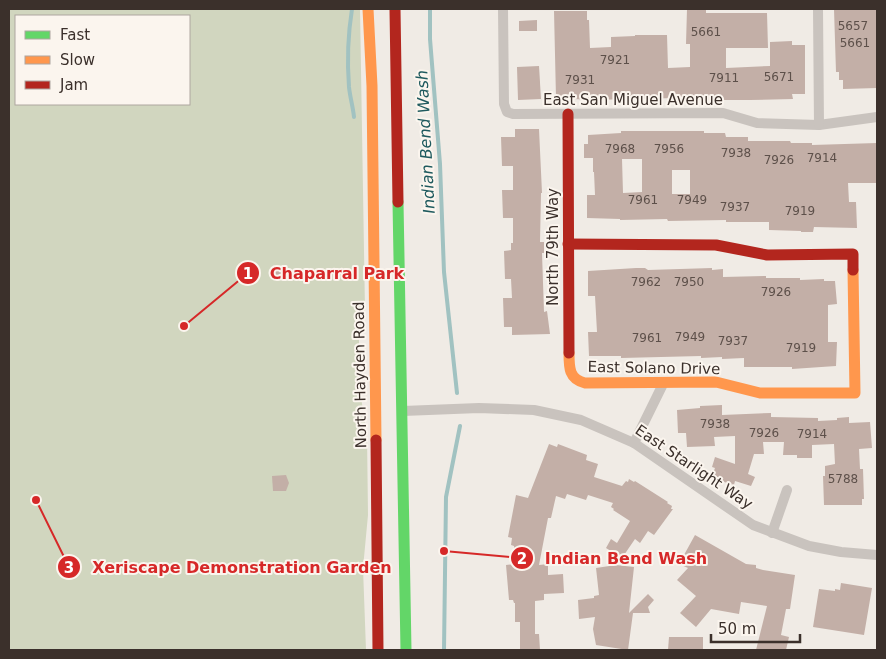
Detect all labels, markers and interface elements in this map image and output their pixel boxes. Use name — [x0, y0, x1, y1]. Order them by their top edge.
legend — [15, 15, 190, 105]
house number: 5657 — [838, 19, 868, 33]
house number: 5661 — [691, 25, 721, 39]
text: Fast — [60, 26, 90, 44]
house number: 5661 — [840, 36, 870, 50]
text: Slow — [60, 51, 95, 69]
house number: 7921 — [600, 53, 630, 67]
water label: Indian Bend Wash — [412, 70, 439, 214]
house number: 5671 — [764, 70, 794, 84]
house number: 7911 — [709, 71, 739, 85]
house number: 7931 — [565, 73, 595, 87]
text: Jam — [59, 76, 88, 94]
street label: East San Miguel Avenue — [543, 91, 723, 109]
house number: 7968 — [605, 142, 635, 156]
house number: 7956 — [654, 142, 684, 156]
house number: 7938 — [721, 146, 751, 160]
house number: 7914 — [807, 151, 837, 165]
house number: 7926 — [764, 153, 794, 167]
street label: North 79th Way — [544, 188, 562, 306]
house number: 7961 — [628, 193, 658, 207]
house number: 7949 — [677, 193, 707, 207]
house number: 7937 — [720, 200, 750, 214]
house number: 7919 — [785, 204, 815, 218]
callout: Chaparral Park — [235, 258, 414, 289]
text: Chaparral Park — [270, 264, 405, 283]
text: 1 — [243, 265, 253, 283]
house number: 7962 — [631, 275, 661, 289]
house number: 7950 — [674, 275, 704, 289]
house number: 7926 — [761, 285, 791, 299]
street label: North Hayden Road — [350, 301, 370, 449]
house number: 7949 — [675, 330, 705, 344]
house number: 7961 — [632, 331, 662, 345]
house number: 7937 — [718, 334, 748, 348]
house number: 7919 — [786, 341, 816, 355]
street label: East Solano Drive — [588, 358, 720, 378]
house number: 7938 — [700, 417, 730, 431]
street label: East Starlight Way — [632, 421, 756, 513]
house number: 7926 — [749, 426, 779, 440]
house number: 7914 — [797, 427, 827, 441]
house number: 5788 — [828, 472, 858, 486]
callout: Indian Bend Wash — [510, 543, 717, 574]
text: Indian Bend Wash — [545, 549, 707, 568]
text: 2 — [517, 550, 527, 568]
callout: Xeriscape Demonstration Garden — [57, 552, 401, 583]
text: Xeriscape Demonstration Garden — [92, 558, 392, 577]
text: 3 — [64, 559, 74, 577]
scale bar — [711, 612, 800, 644]
text: 50 m — [718, 620, 756, 638]

